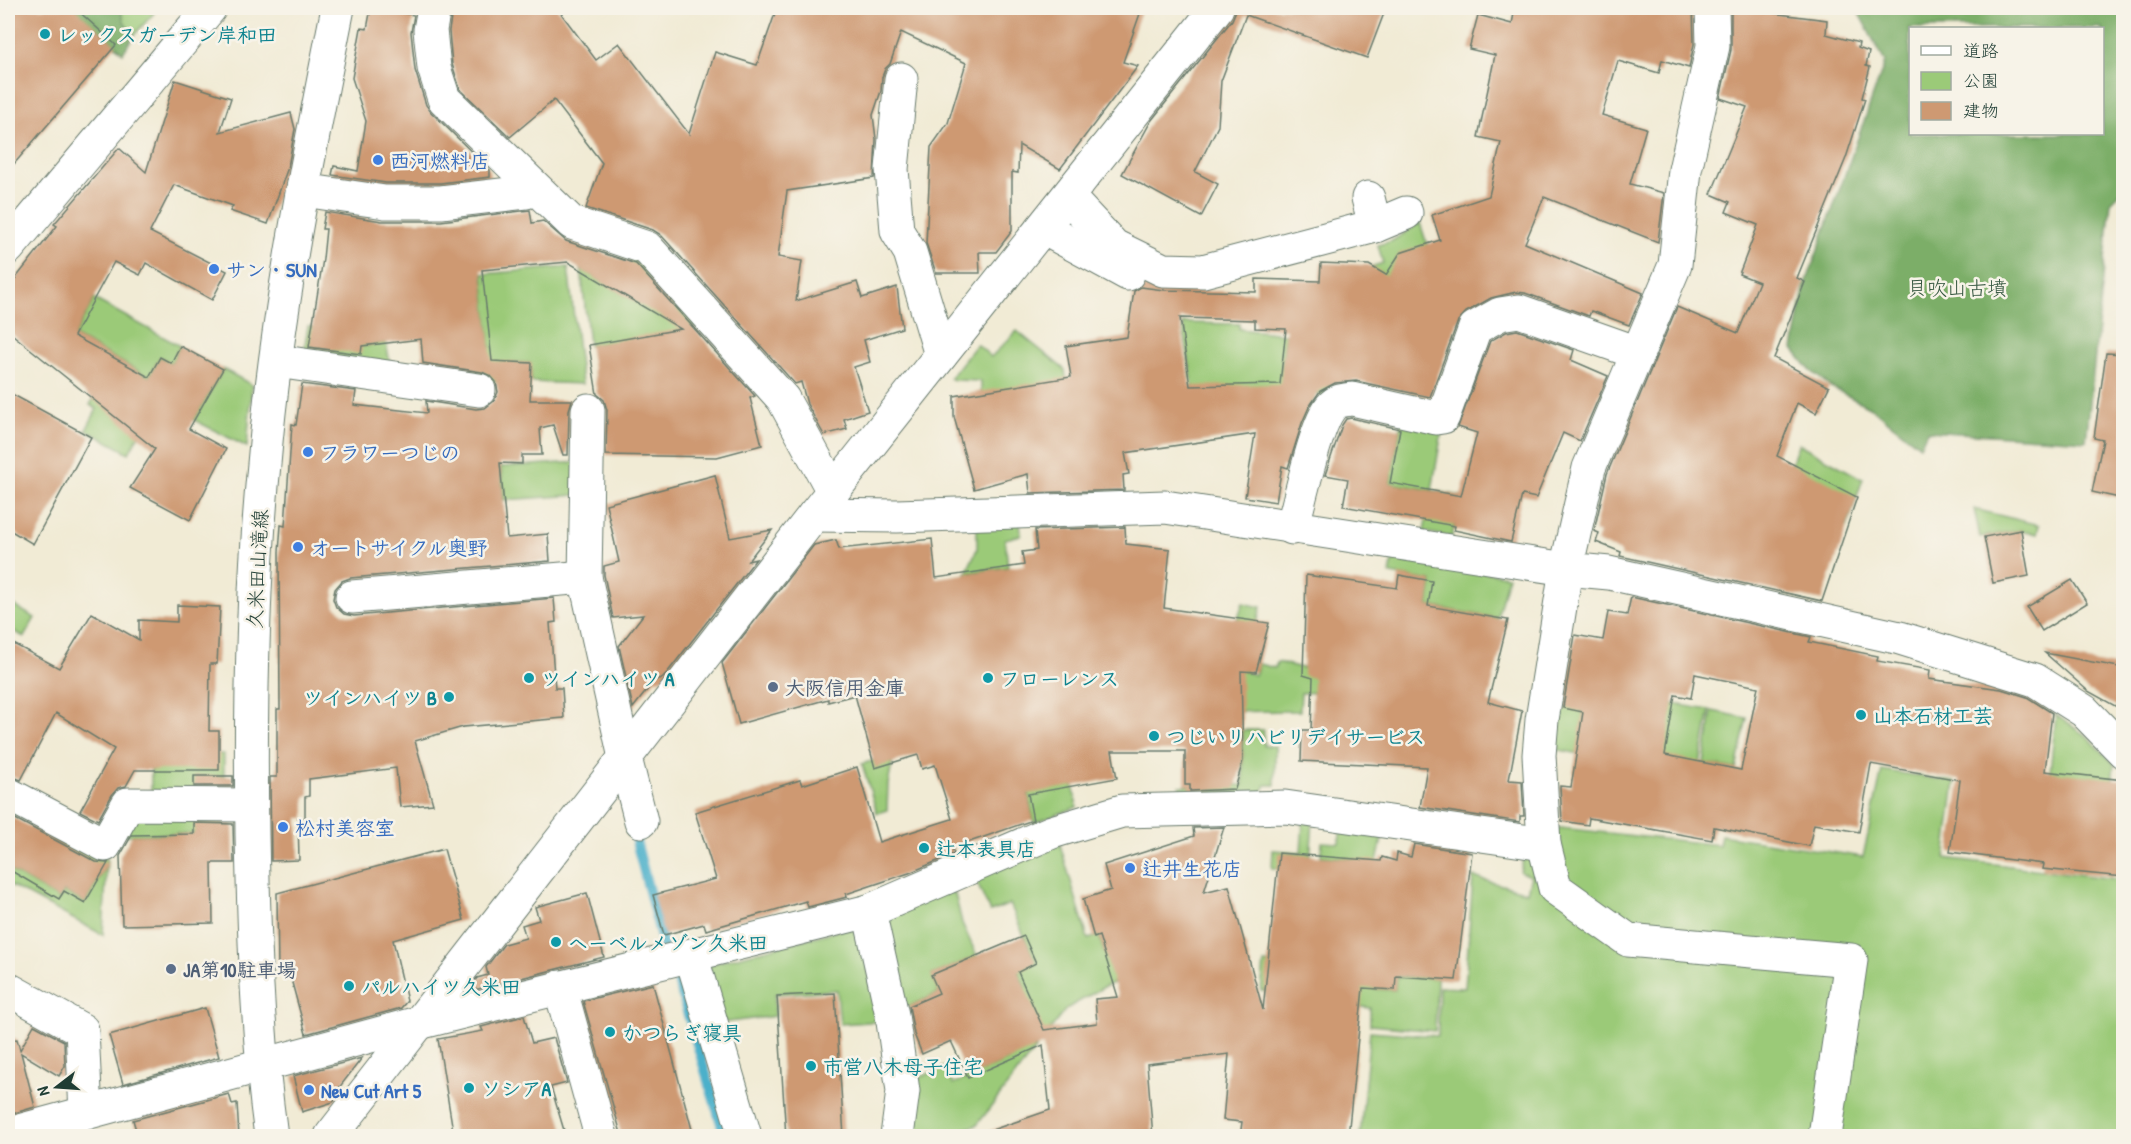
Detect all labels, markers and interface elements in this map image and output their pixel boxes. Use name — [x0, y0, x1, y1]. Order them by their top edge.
place label: レックスガーデン岸和田 — [57, 21, 277, 48]
marker: レックスガーデン岸和田 — [38, 27, 52, 41]
legend — [1909, 27, 2104, 135]
text: 道路 — [1963, 38, 1999, 63]
text: 公園 — [1963, 68, 1999, 93]
text: 建物 — [1963, 98, 1999, 123]
place label: 西河燃料店 — [390, 147, 490, 174]
marker: 西河燃料店 — [371, 153, 385, 167]
place label: サン・SUN — [226, 256, 317, 283]
marker: サン・SUN — [207, 262, 221, 276]
park label: 貝吹山古墳 — [1907, 274, 2007, 301]
place label: フラワーつじの — [320, 439, 460, 466]
marker: フラワーつじの — [301, 445, 315, 459]
street label: 久米田山滝線 — [240, 508, 274, 630]
place label: オートサイクル奥野 — [310, 534, 488, 561]
marker: オートサイクル奥野 — [291, 540, 305, 554]
place label: ツインハイツ A — [541, 665, 675, 692]
place label: フローレンス — [1000, 665, 1119, 692]
marker: ツインハイツ A — [522, 671, 536, 685]
marker: フローレンス — [981, 671, 995, 685]
place label: 大阪信用金庫 — [785, 674, 905, 701]
marker: 大阪信用金庫 — [766, 680, 780, 694]
place label: ツインハイツ B — [303, 684, 437, 711]
marker: ツインハイツ B — [442, 690, 456, 704]
place label: 山本石材工芸 — [1873, 702, 1993, 729]
marker: 山本石材工芸 — [1854, 708, 1868, 722]
place label: つじいリハビリデイサービス — [1166, 723, 1425, 750]
marker: つじいリハビリデイサービス — [1147, 729, 1161, 743]
place label: 松村美容室 — [295, 814, 395, 841]
marker: 松村美容室 — [276, 820, 290, 834]
place label: 辻本表具店 — [936, 835, 1036, 862]
marker: 辻本表具店 — [917, 841, 931, 855]
place label: 辻井生花店 — [1142, 855, 1242, 882]
marker: 辻井生花店 — [1123, 861, 1137, 875]
place label: ヘーベルメゾン久米田 — [568, 929, 768, 956]
marker: ヘーベルメゾン久米田 — [549, 935, 563, 949]
place label: JA第10駐車場 — [183, 956, 296, 983]
marker: JA第10駐車場 — [164, 962, 178, 976]
place label: パルハイツ久米田 — [361, 973, 521, 1000]
marker: パルハイツ久米田 — [342, 979, 356, 993]
place label: かつらぎ寝具 — [622, 1019, 742, 1046]
marker: かつらぎ寝具 — [603, 1025, 617, 1039]
place label: 市営八木母子住宅 — [823, 1053, 983, 1080]
north arrow — [27, 1057, 87, 1117]
marker: 市営八木母子住宅 — [804, 1059, 818, 1073]
place label: ソシアA — [481, 1075, 551, 1102]
place label: New Cut Art 5 — [321, 1077, 422, 1104]
marker: ソシアA — [462, 1081, 476, 1095]
marker: New Cut Art 5 — [302, 1083, 316, 1097]
text: N — [31, 1084, 54, 1099]

